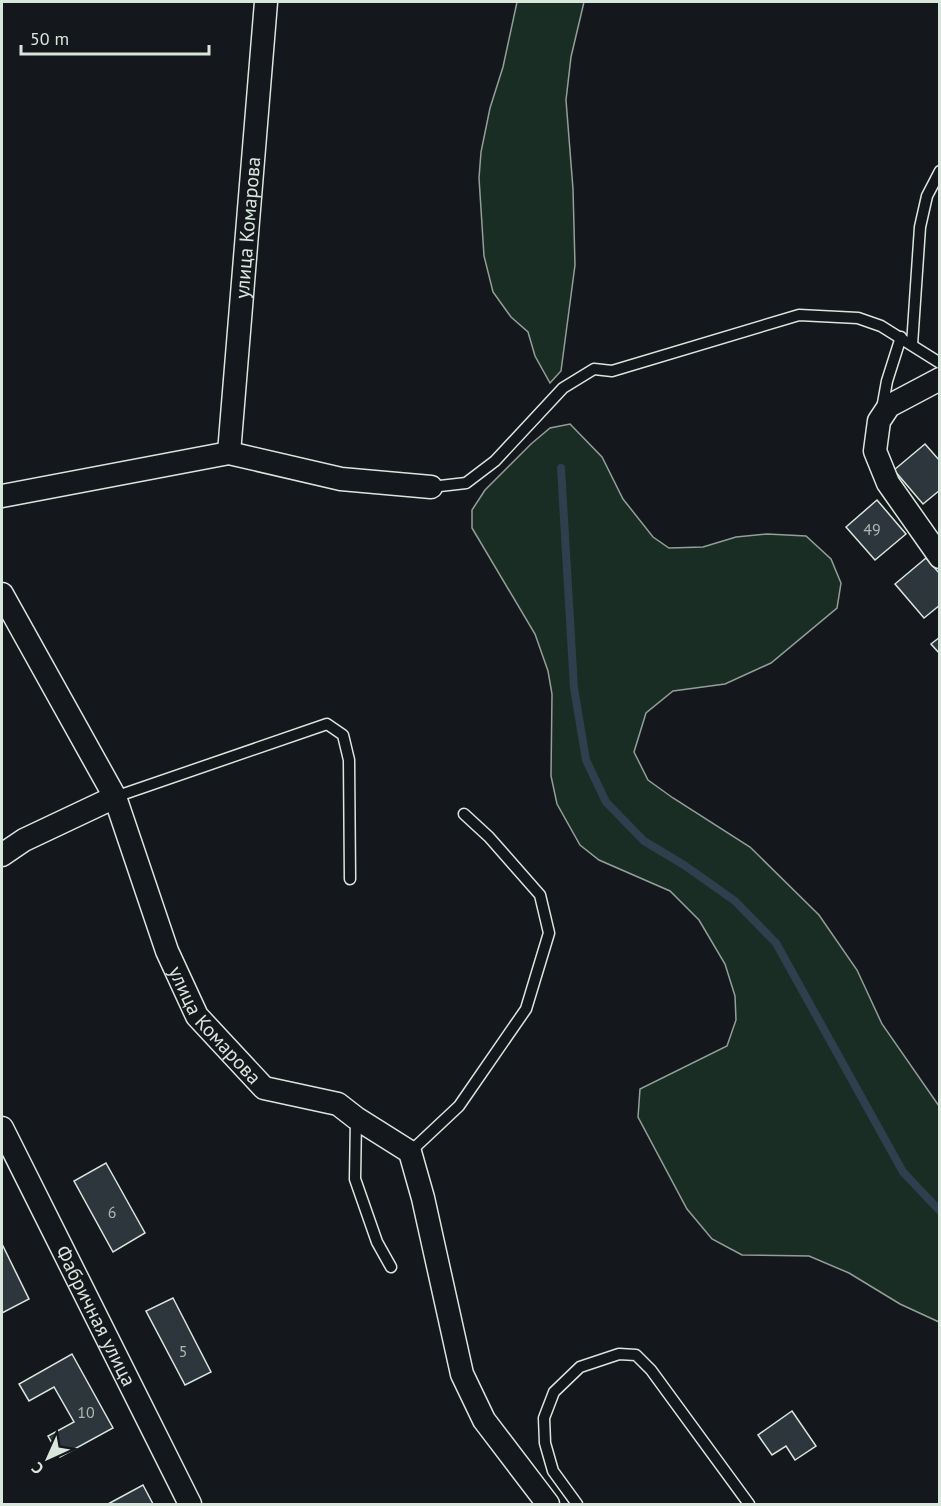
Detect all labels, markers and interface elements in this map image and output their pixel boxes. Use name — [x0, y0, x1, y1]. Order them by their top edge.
scale bar — [21, 18, 208, 56]
text: 50 m — [30, 27, 69, 50]
street label: улица Комарова — [229, 156, 266, 300]
house number: 49 — [863, 519, 881, 539]
street label: улица Комарова — [163, 962, 267, 1090]
house number: 6 — [108, 1202, 116, 1222]
street label: Фабричная улица — [50, 1241, 142, 1391]
house number: 5 — [179, 1341, 187, 1361]
house number: 10 — [77, 1402, 95, 1422]
north arrow — [18, 1428, 78, 1488]
text: С — [27, 1458, 48, 1479]

